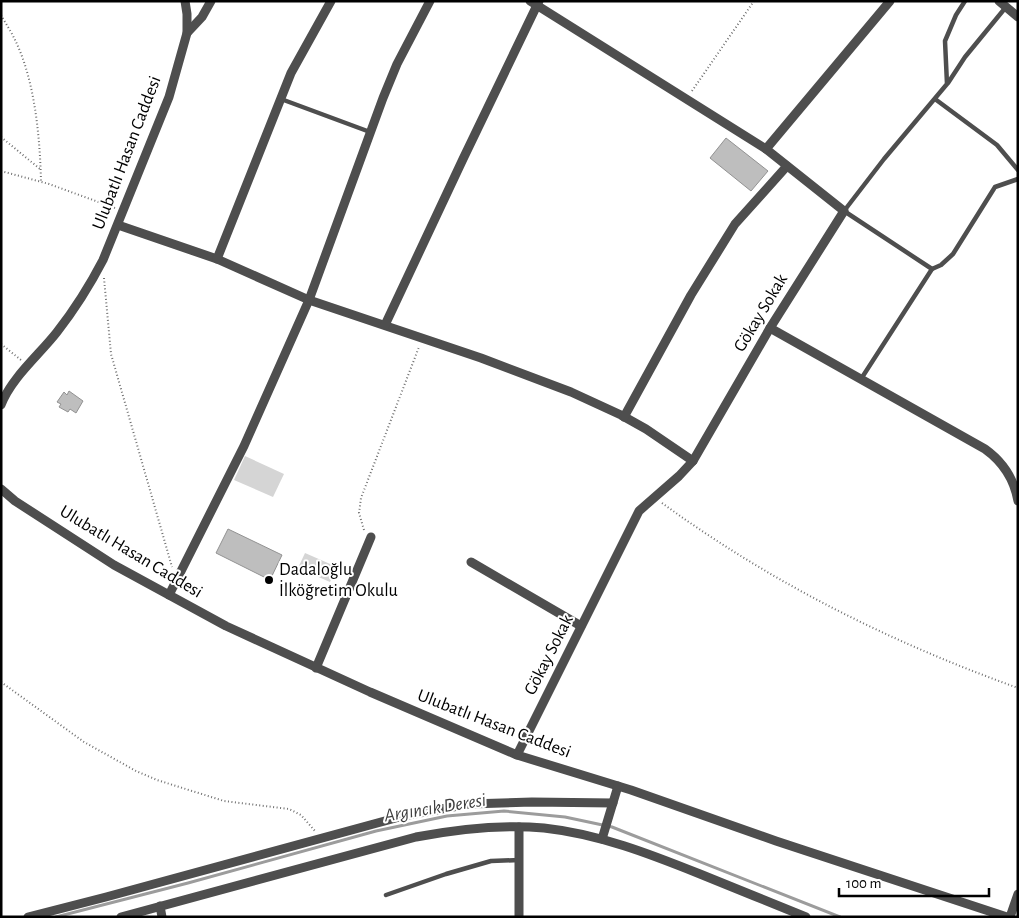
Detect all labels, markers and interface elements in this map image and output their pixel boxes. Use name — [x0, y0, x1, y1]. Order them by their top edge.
street label: Ulubatlı Hasan Caddesi — [89, 74, 165, 232]
street label: Gökay Sokak — [731, 270, 792, 355]
street label: Ulubatlı Hasan Caddesi — [57, 502, 205, 602]
place label: Dadaloğlu İlköğretim Okulu — [279, 561, 398, 600]
marker: Dadaloğlu İlköğretim Okulu — [263, 574, 275, 586]
street label: Gökay Sokak — [521, 611, 577, 698]
street label: Ulubatlı Hasan Caddesi — [415, 686, 573, 762]
water label: Argıncık Deresi — [382, 791, 487, 826]
scale bar — [839, 866, 989, 898]
text: 100 m — [846, 876, 881, 891]

